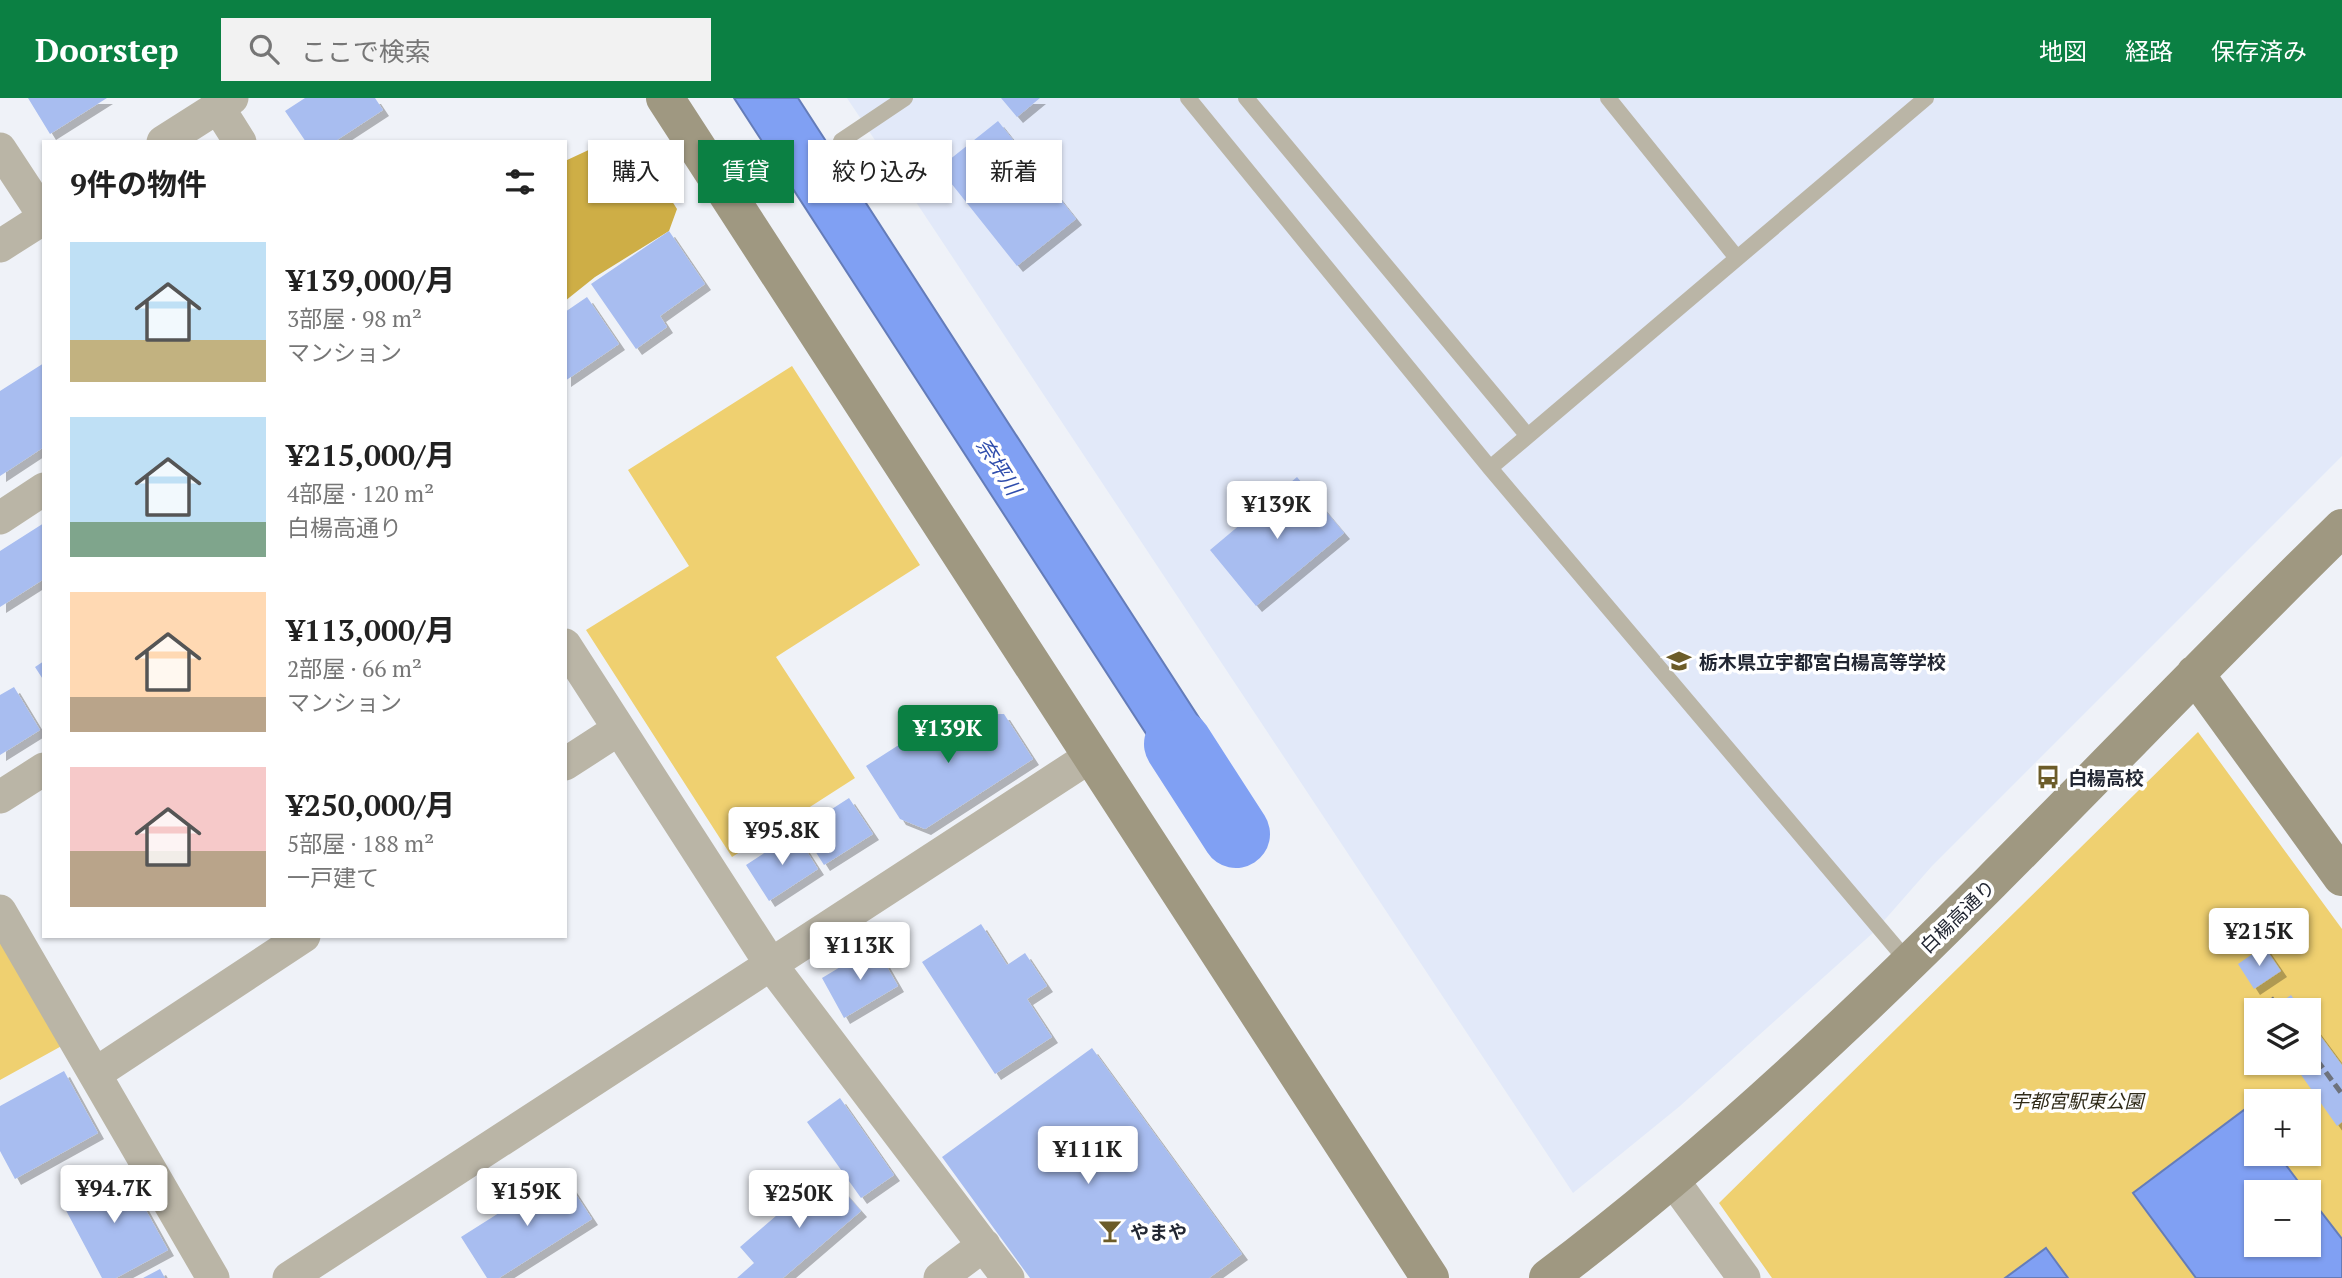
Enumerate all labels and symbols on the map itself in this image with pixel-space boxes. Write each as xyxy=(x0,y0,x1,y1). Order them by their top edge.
water label: 奈坪川 xyxy=(970,432,1029,502)
pin: ¥139K xyxy=(1228,482,1326,541)
school or university icon: 栃木県立宇都宮白楊高等学校 xyxy=(1665,647,1693,675)
place label: 栃木県立宇都宮白楊高等学校 xyxy=(1699,649,1946,674)
pin: ¥139K xyxy=(899,706,997,765)
bus stop icon: 白楊高校 xyxy=(2034,763,2062,791)
place label: 白楊高校 xyxy=(2068,765,2144,790)
pin: ¥95.8K xyxy=(725,808,839,867)
street label: 白楊高通り xyxy=(1914,874,2000,958)
pin: ¥215K xyxy=(2210,908,2308,968)
pin: ¥113K xyxy=(811,922,909,982)
park label: 宇都宮駅東公園 xyxy=(2010,1088,2146,1113)
pin: ¥111K xyxy=(1039,1126,1137,1186)
pin: ¥94.7K xyxy=(57,1166,171,1225)
pin: ¥159K xyxy=(478,1168,576,1228)
pin: ¥250K xyxy=(750,1170,848,1230)
bar icon: やまや xyxy=(1096,1217,1124,1245)
place label: やまや xyxy=(1130,1219,1187,1244)

